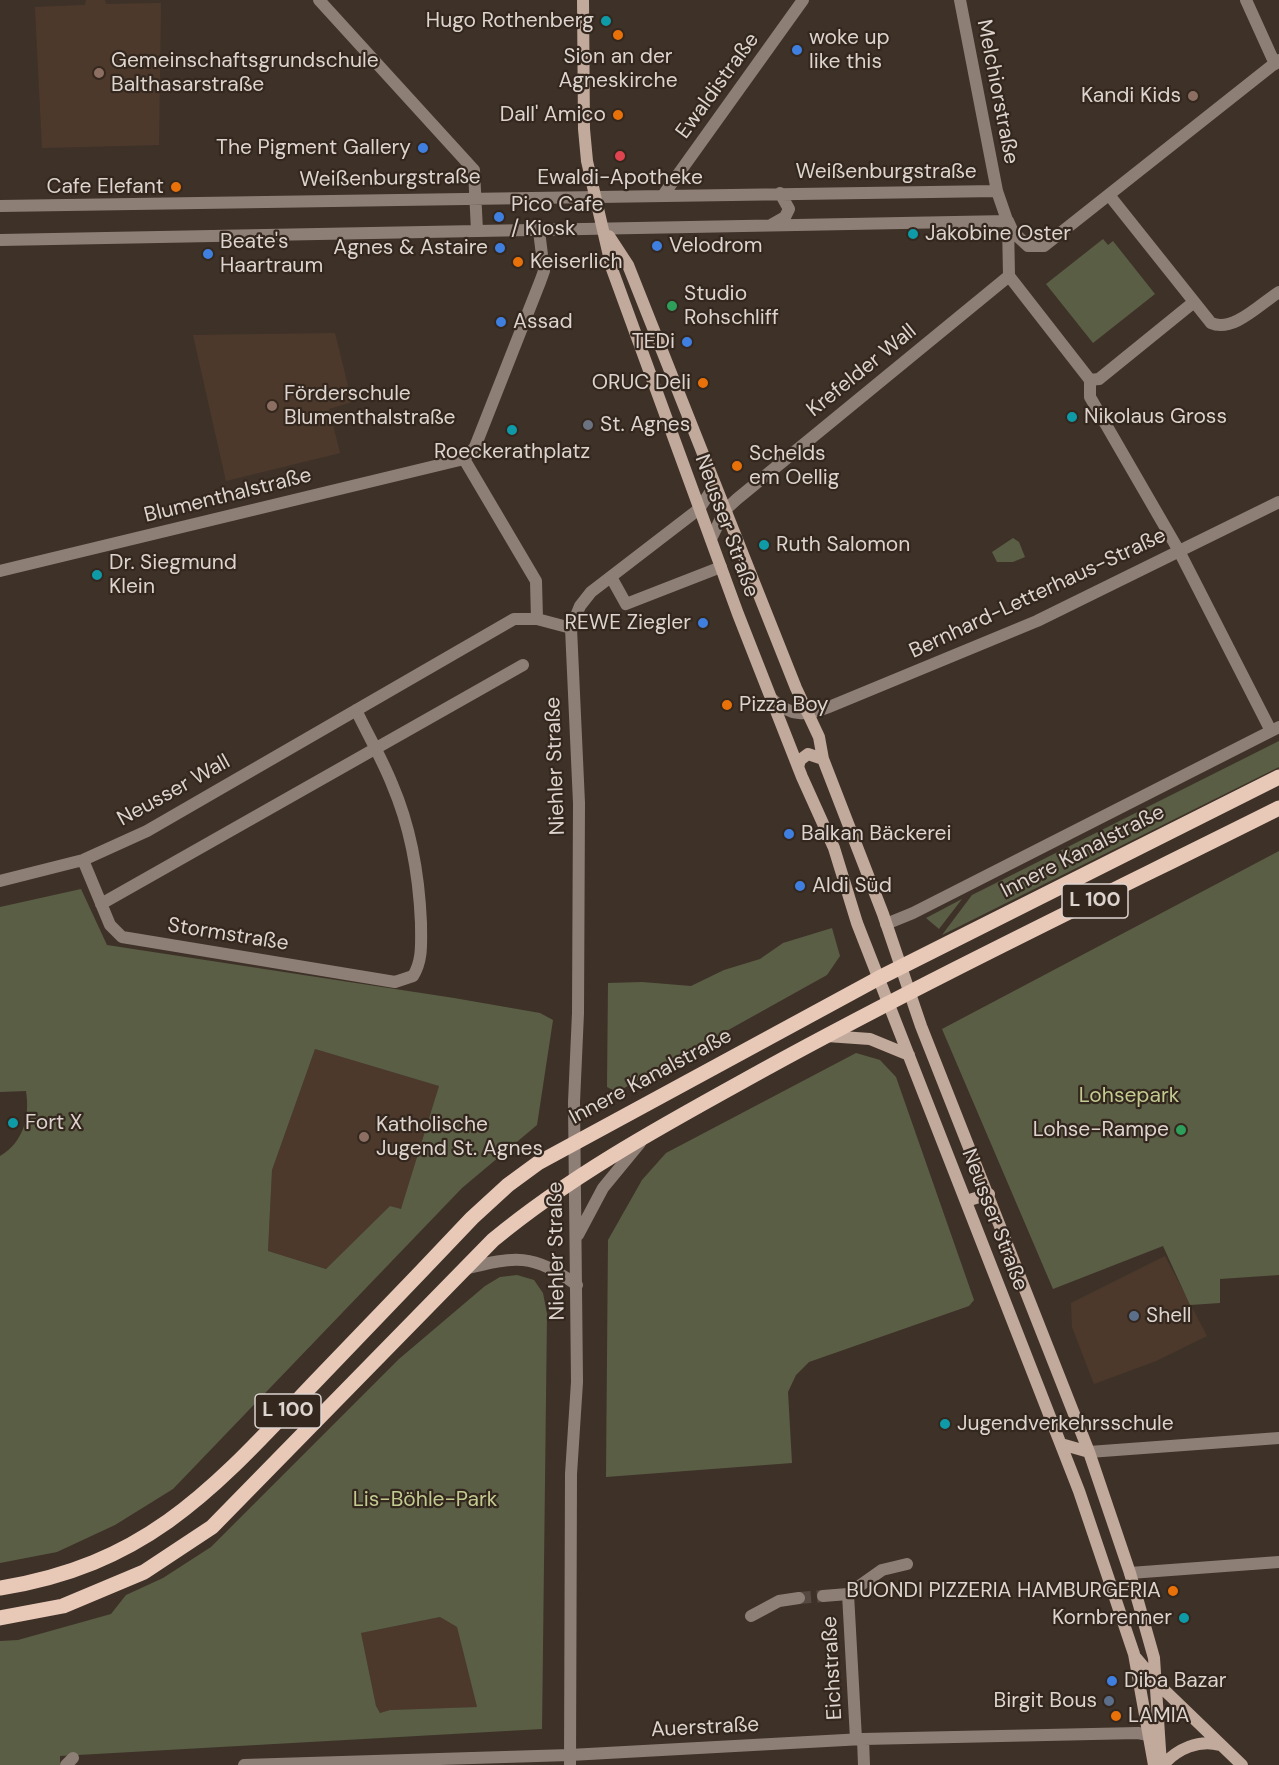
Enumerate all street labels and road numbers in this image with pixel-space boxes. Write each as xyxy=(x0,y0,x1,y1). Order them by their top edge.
street label: Melchiorstraße xyxy=(971,18,1023,166)
street label: Ewaldistraße xyxy=(671,28,765,144)
street label: Weißenburgstraße xyxy=(795,159,977,185)
street label: Weißenburgstraße xyxy=(299,165,481,193)
street label: Krefelder Wall xyxy=(802,319,922,423)
street label: Neusser Straße xyxy=(689,451,763,601)
street label: Blumenthalstraße xyxy=(142,463,314,529)
street label: Bernhard-Letterhaus-Straße xyxy=(906,523,1170,665)
street label: Niehler Straße xyxy=(541,696,571,836)
street label: Neusser Wall xyxy=(113,750,235,832)
street label: Innere Kanalstraße xyxy=(997,800,1169,904)
road number: L 100 xyxy=(1062,884,1128,918)
street label: Stormstraße xyxy=(166,913,290,957)
street label: Innere Kanalstraße xyxy=(566,1024,736,1130)
street label: Neusser Straße xyxy=(955,1145,1033,1295)
street label: Niehler Straße xyxy=(543,1181,571,1321)
road number: L 100 xyxy=(255,1394,321,1428)
street label: Eichstraße xyxy=(818,1615,848,1721)
street label: Auerstraße xyxy=(650,1713,760,1743)

